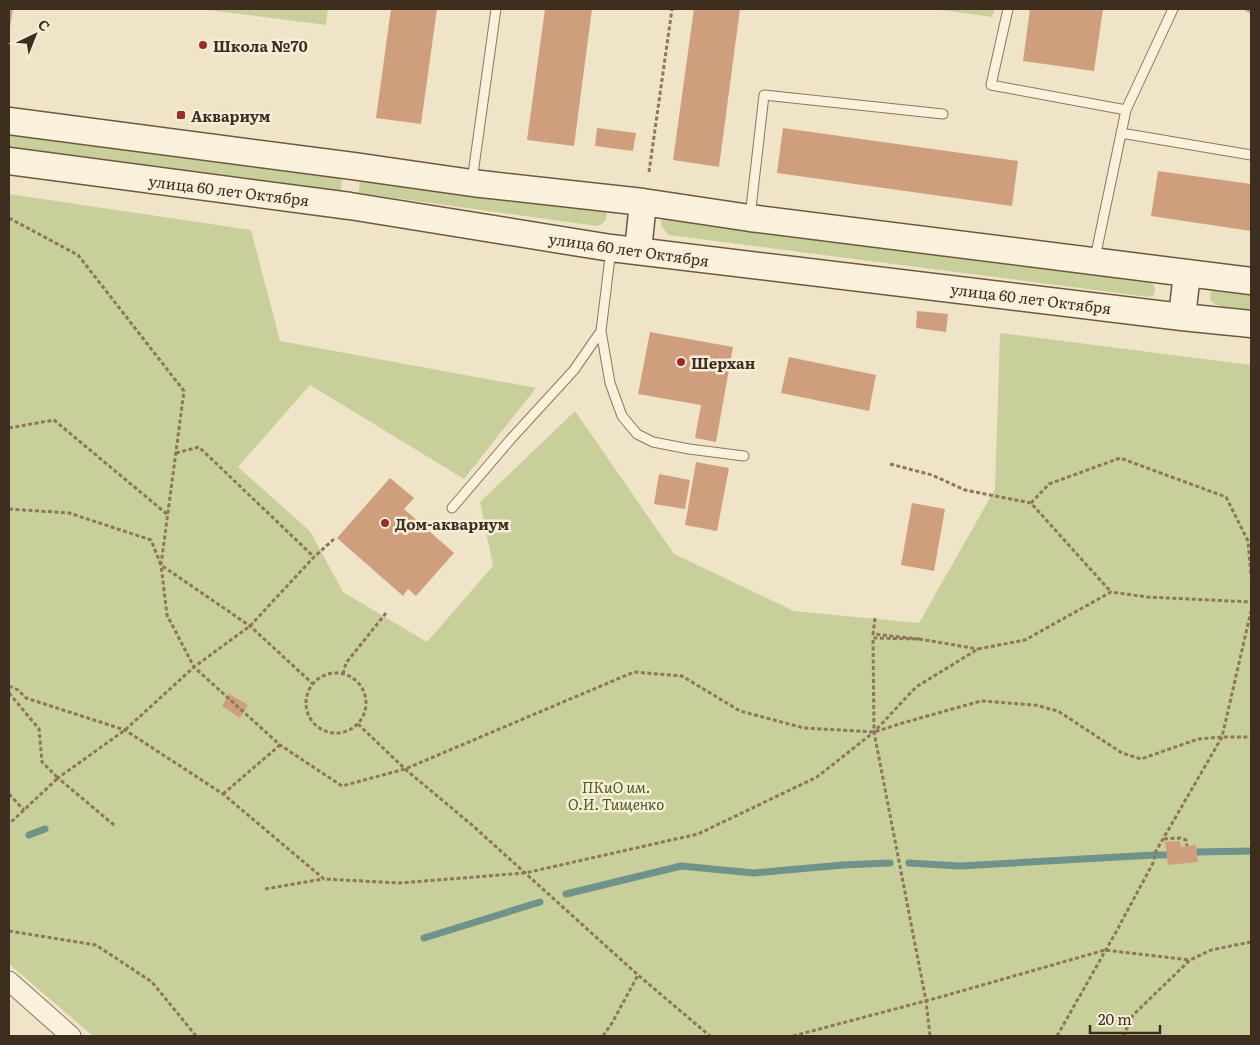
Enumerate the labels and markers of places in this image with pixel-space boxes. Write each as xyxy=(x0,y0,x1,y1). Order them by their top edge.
place label: Школа №70 xyxy=(213,34,308,57)
marker: Школа №70 xyxy=(197,39,209,51)
place label: Аквариум xyxy=(191,104,271,127)
marker: Аквариум xyxy=(175,109,187,121)
place label: Шерхан xyxy=(691,351,756,374)
marker: Шерхан xyxy=(675,356,687,368)
place label: Дом-аквариум xyxy=(395,512,509,535)
marker: Дом-аквариум xyxy=(379,517,391,529)

